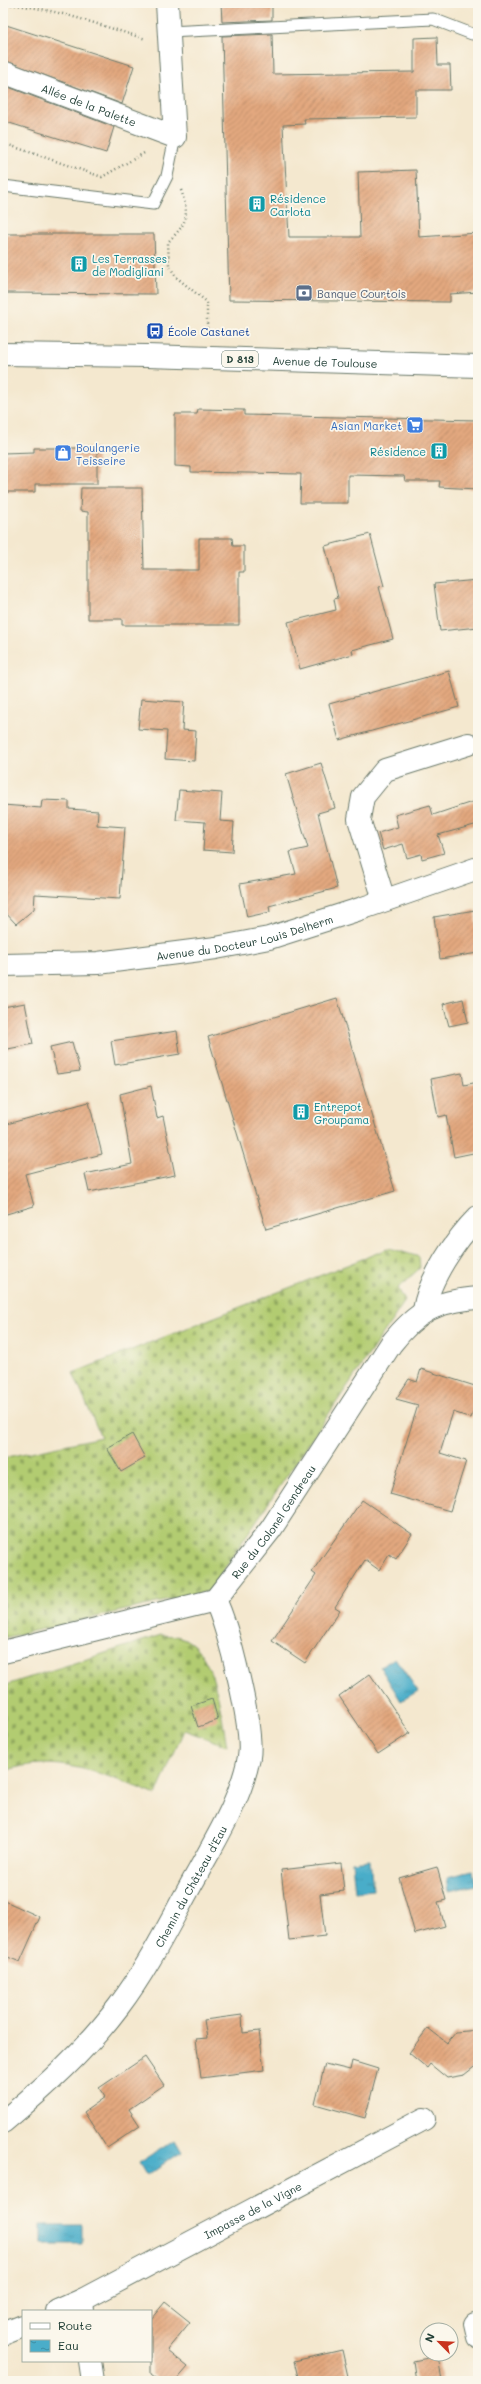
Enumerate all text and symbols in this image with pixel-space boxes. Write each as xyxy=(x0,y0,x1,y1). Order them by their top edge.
street label: Allée de la Palette xyxy=(39,80,139,129)
place label: Résidence Carlota xyxy=(270,191,326,219)
building icon: Résidence Carlota xyxy=(247,194,267,214)
place label: Les Terrasses de Modigliani xyxy=(92,251,167,279)
building icon: Les Terrasses de Modigliani xyxy=(69,254,89,274)
bank icon: Banque Courtois xyxy=(294,283,314,303)
place label: Banque Courtois xyxy=(317,286,406,301)
bus stop icon: École Castanet xyxy=(145,321,165,341)
place label: École Castanet xyxy=(168,324,250,339)
road number: D 813 xyxy=(222,351,258,367)
street label: Avenue de Toulouse xyxy=(272,352,378,370)
supermarket icon: Asian Market xyxy=(405,415,425,435)
place label: Asian Market xyxy=(331,418,402,433)
place label: Boulangerie Teisseire xyxy=(76,440,140,468)
building icon: Résidence xyxy=(429,441,449,461)
shop icon: Boulangerie Teisseire xyxy=(53,443,73,463)
place label: Résidence xyxy=(370,444,426,459)
street label: Avenue du Docteur Louis Delherm xyxy=(155,911,335,963)
place label: Entrepot Groupama xyxy=(314,1099,370,1127)
building icon: Entrepot Groupama xyxy=(291,1102,311,1122)
street label: Rue du Colonel Gendreau xyxy=(227,1462,318,1581)
street label: Chemin du Château d'Eau xyxy=(151,1823,230,1950)
street label: Impasse de la Vigne xyxy=(201,2178,304,2242)
legend xyxy=(22,2310,152,2362)
text: Route xyxy=(58,2317,92,2333)
north arrow xyxy=(419,2322,459,2362)
text: N xyxy=(421,2331,438,2345)
text: Eau xyxy=(58,2337,79,2353)

